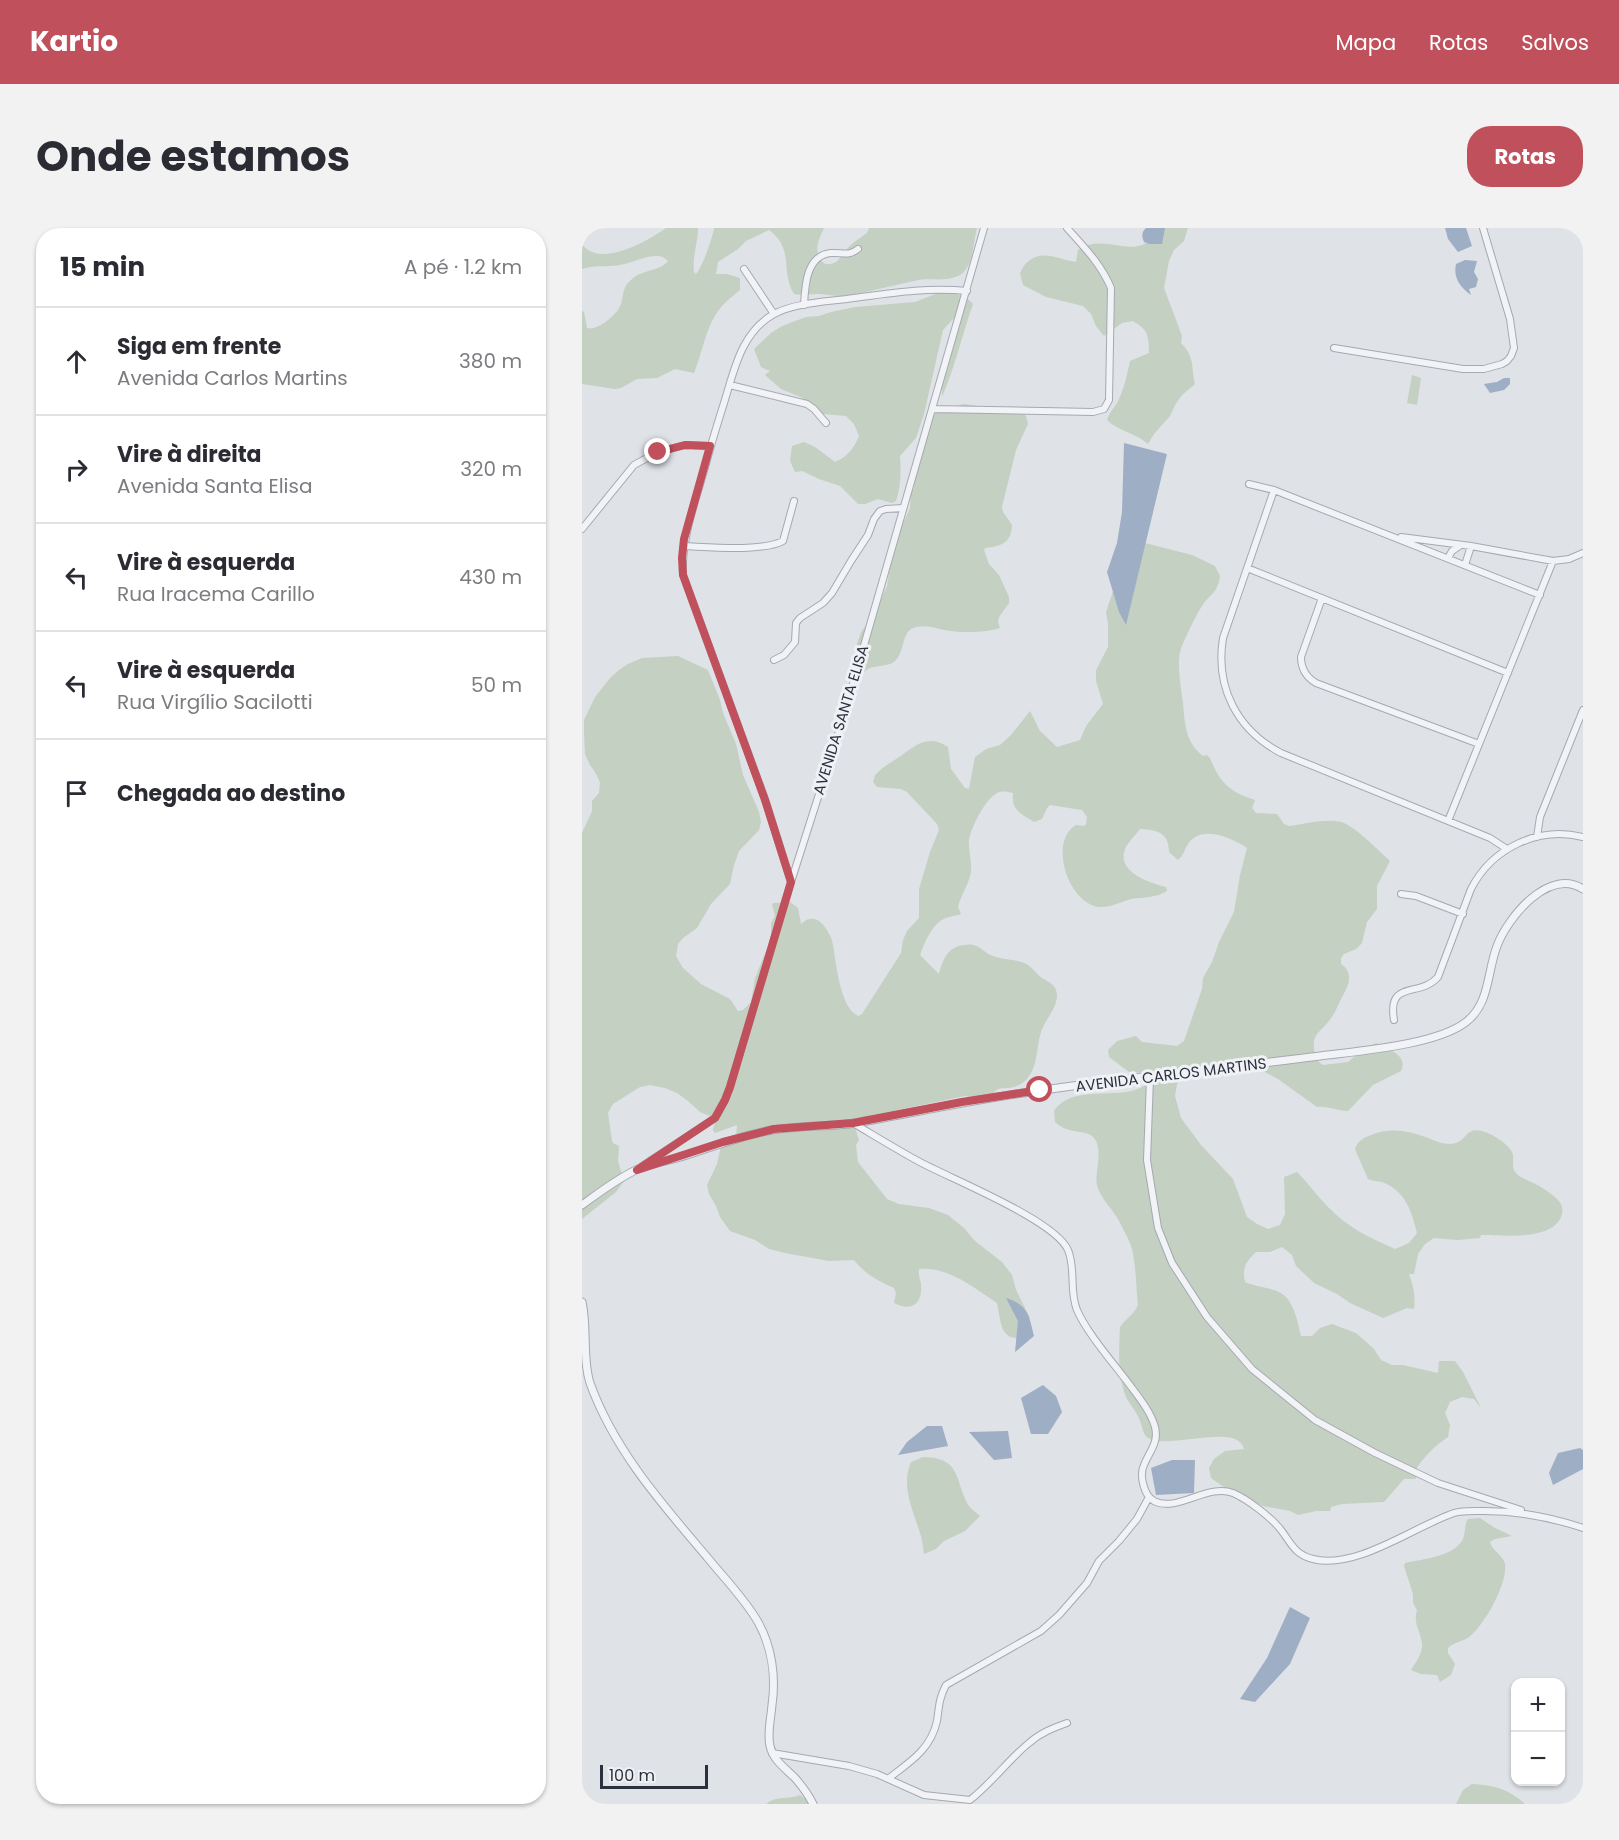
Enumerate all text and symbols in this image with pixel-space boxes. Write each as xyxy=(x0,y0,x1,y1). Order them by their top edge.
text: Kartio xyxy=(30,22,118,61)
text: Mapa xyxy=(1335,28,1396,57)
text: Rotas xyxy=(1429,28,1488,57)
text: Salvos xyxy=(1521,28,1589,57)
button: Rotas xyxy=(1467,126,1583,187)
text: Onde estamos xyxy=(36,127,350,186)
text: 15 min xyxy=(60,249,145,285)
text: A pé · 1.2 km xyxy=(404,253,522,281)
text: Siga em frente xyxy=(117,331,281,362)
icon: ahead xyxy=(60,345,93,378)
text: 380 m xyxy=(459,347,522,375)
text: Avenida Carlos Martins xyxy=(117,364,348,392)
route end xyxy=(644,438,670,464)
text: Vire à direita xyxy=(117,439,262,470)
icon: right xyxy=(60,453,93,486)
text: 320 m xyxy=(460,455,522,483)
text: Avenida Santa Elisa xyxy=(117,472,312,500)
text: Vire à esquerda xyxy=(117,547,295,578)
icon: left xyxy=(60,561,93,594)
text: 430 m xyxy=(459,563,522,591)
text: Rua Iracema Carillo xyxy=(117,580,315,608)
street label: AVENIDA SANTA ELISA xyxy=(808,642,873,797)
text: Vire à esquerda xyxy=(117,655,295,686)
icon: left xyxy=(60,669,93,702)
text: 50 m xyxy=(471,671,522,699)
text: Rua Virgílio Sacilotti xyxy=(117,688,313,716)
icon: arrive xyxy=(60,777,93,810)
text: Chegada ao destino xyxy=(117,778,345,809)
street label: AVENIDA CARLOS MARTINS xyxy=(1074,1052,1268,1097)
route start xyxy=(1026,1076,1052,1102)
map controls xyxy=(1511,1678,1565,1786)
button: + xyxy=(1511,1678,1565,1732)
button: − xyxy=(1511,1732,1565,1786)
scale bar xyxy=(600,1762,708,1790)
text: 100 m xyxy=(609,1764,655,1787)

